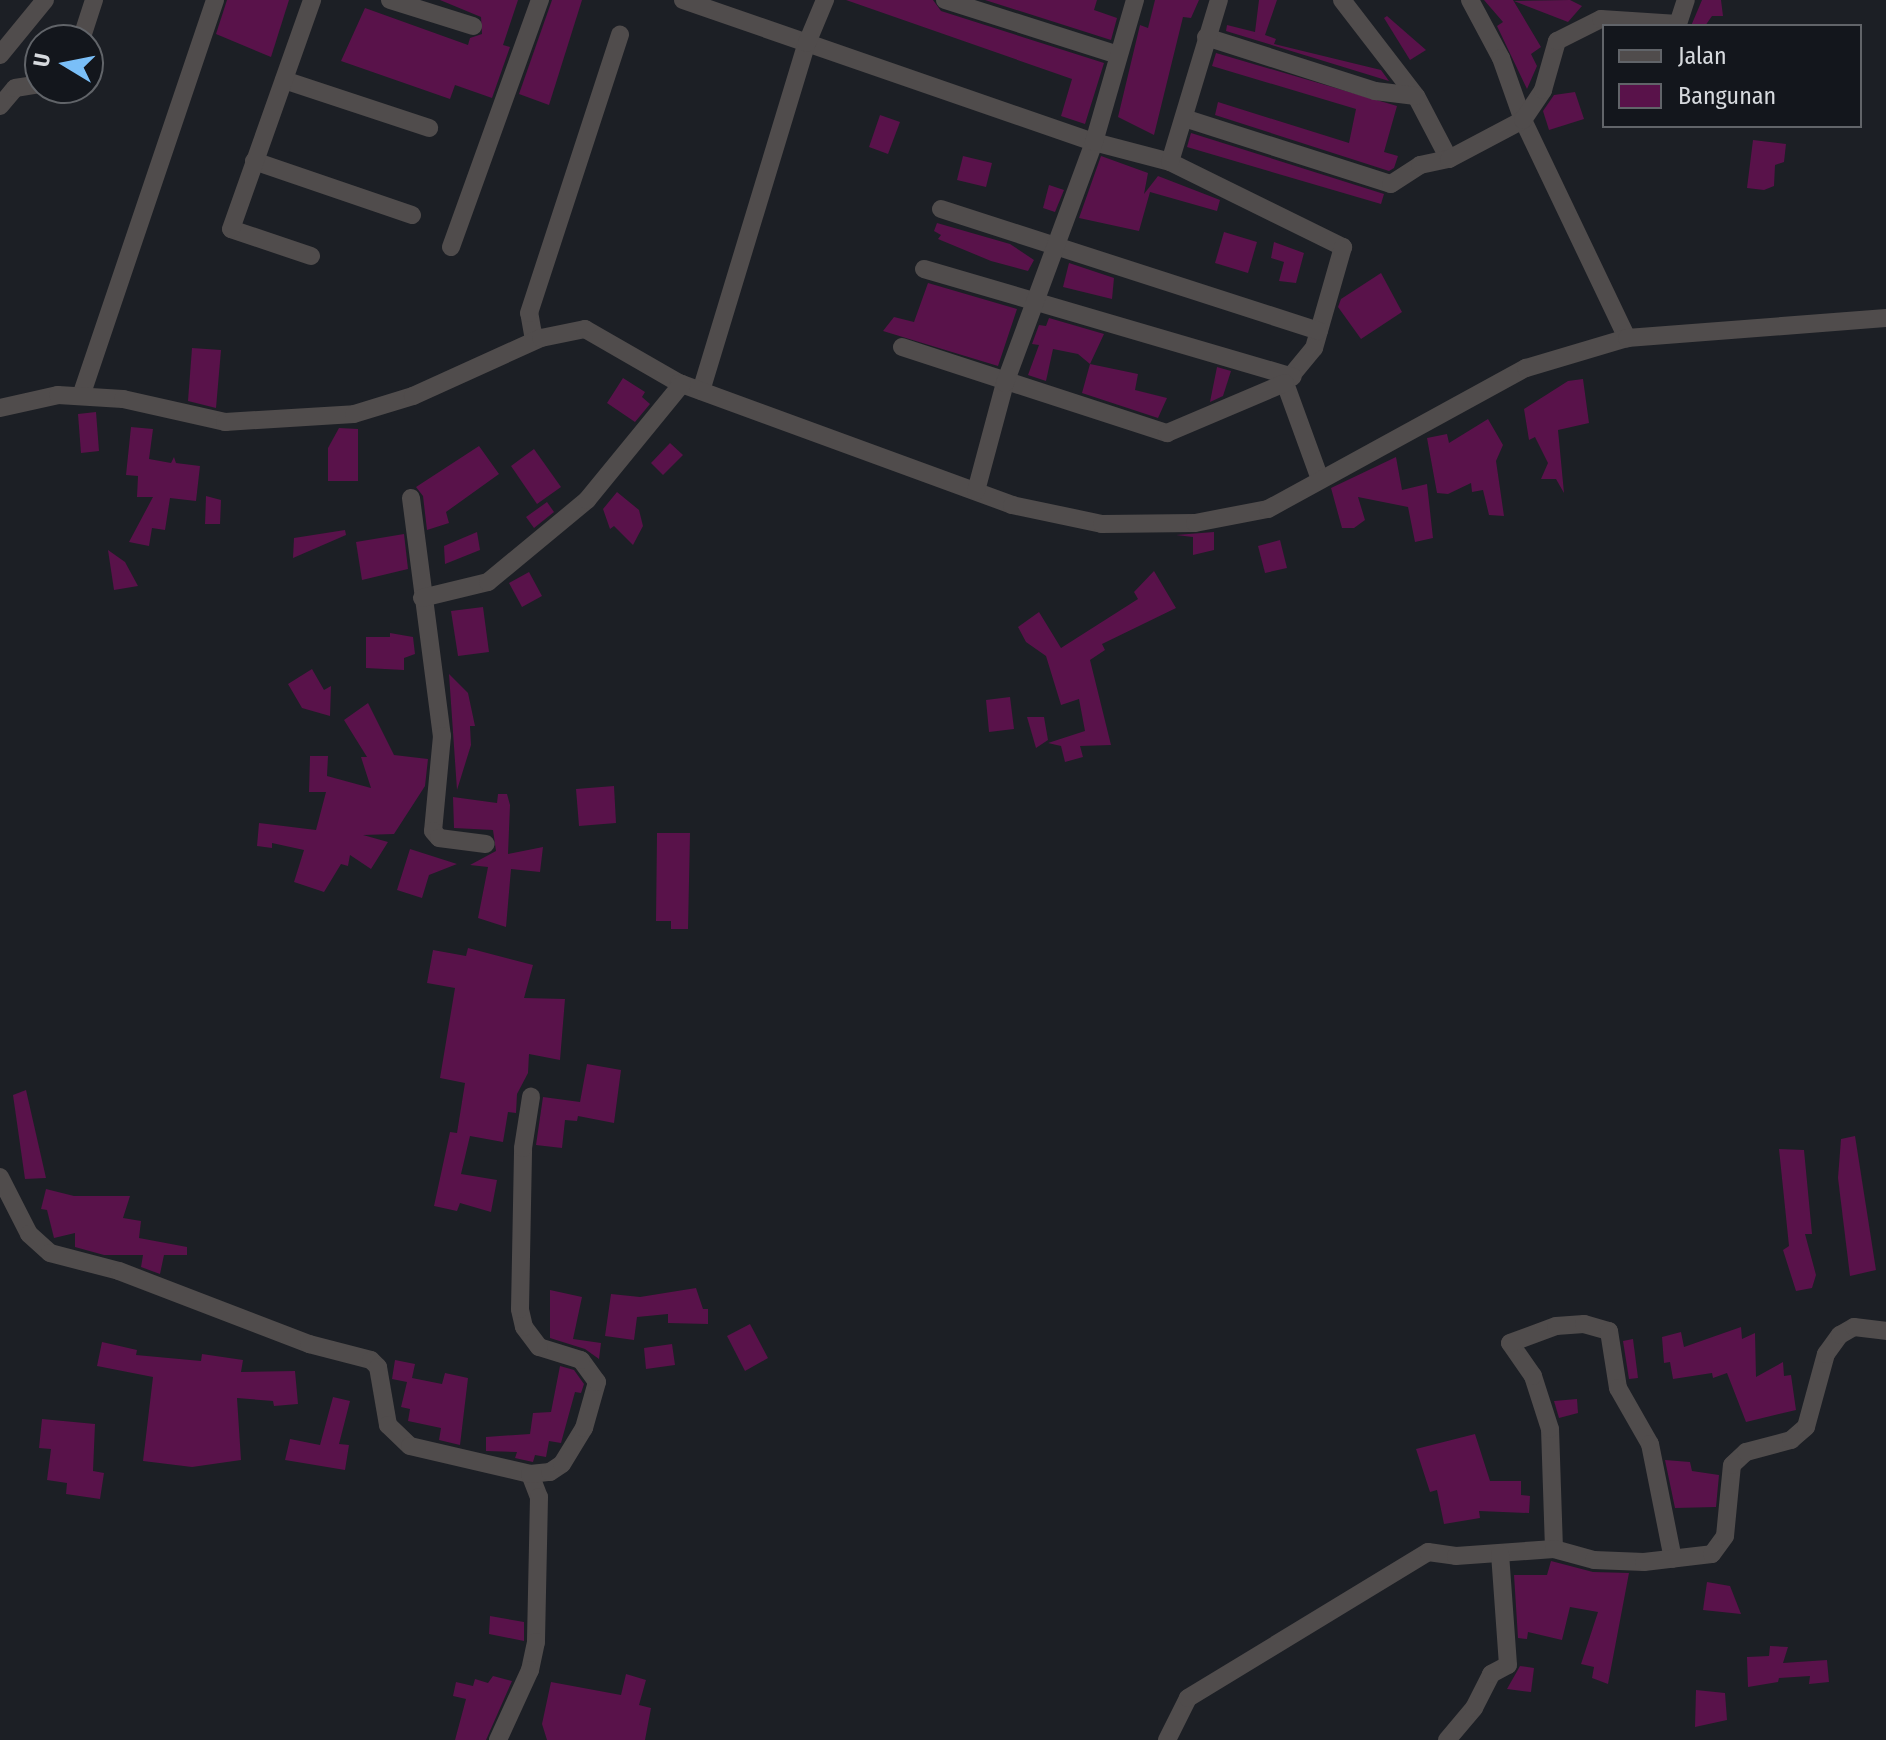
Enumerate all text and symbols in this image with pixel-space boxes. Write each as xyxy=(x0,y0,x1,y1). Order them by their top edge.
north arrow xyxy=(24,24,104,104)
legend xyxy=(1602,24,1862,128)
text: Jalan xyxy=(1678,42,1727,70)
text: U xyxy=(27,51,56,69)
text: Bangunan xyxy=(1678,82,1776,110)

